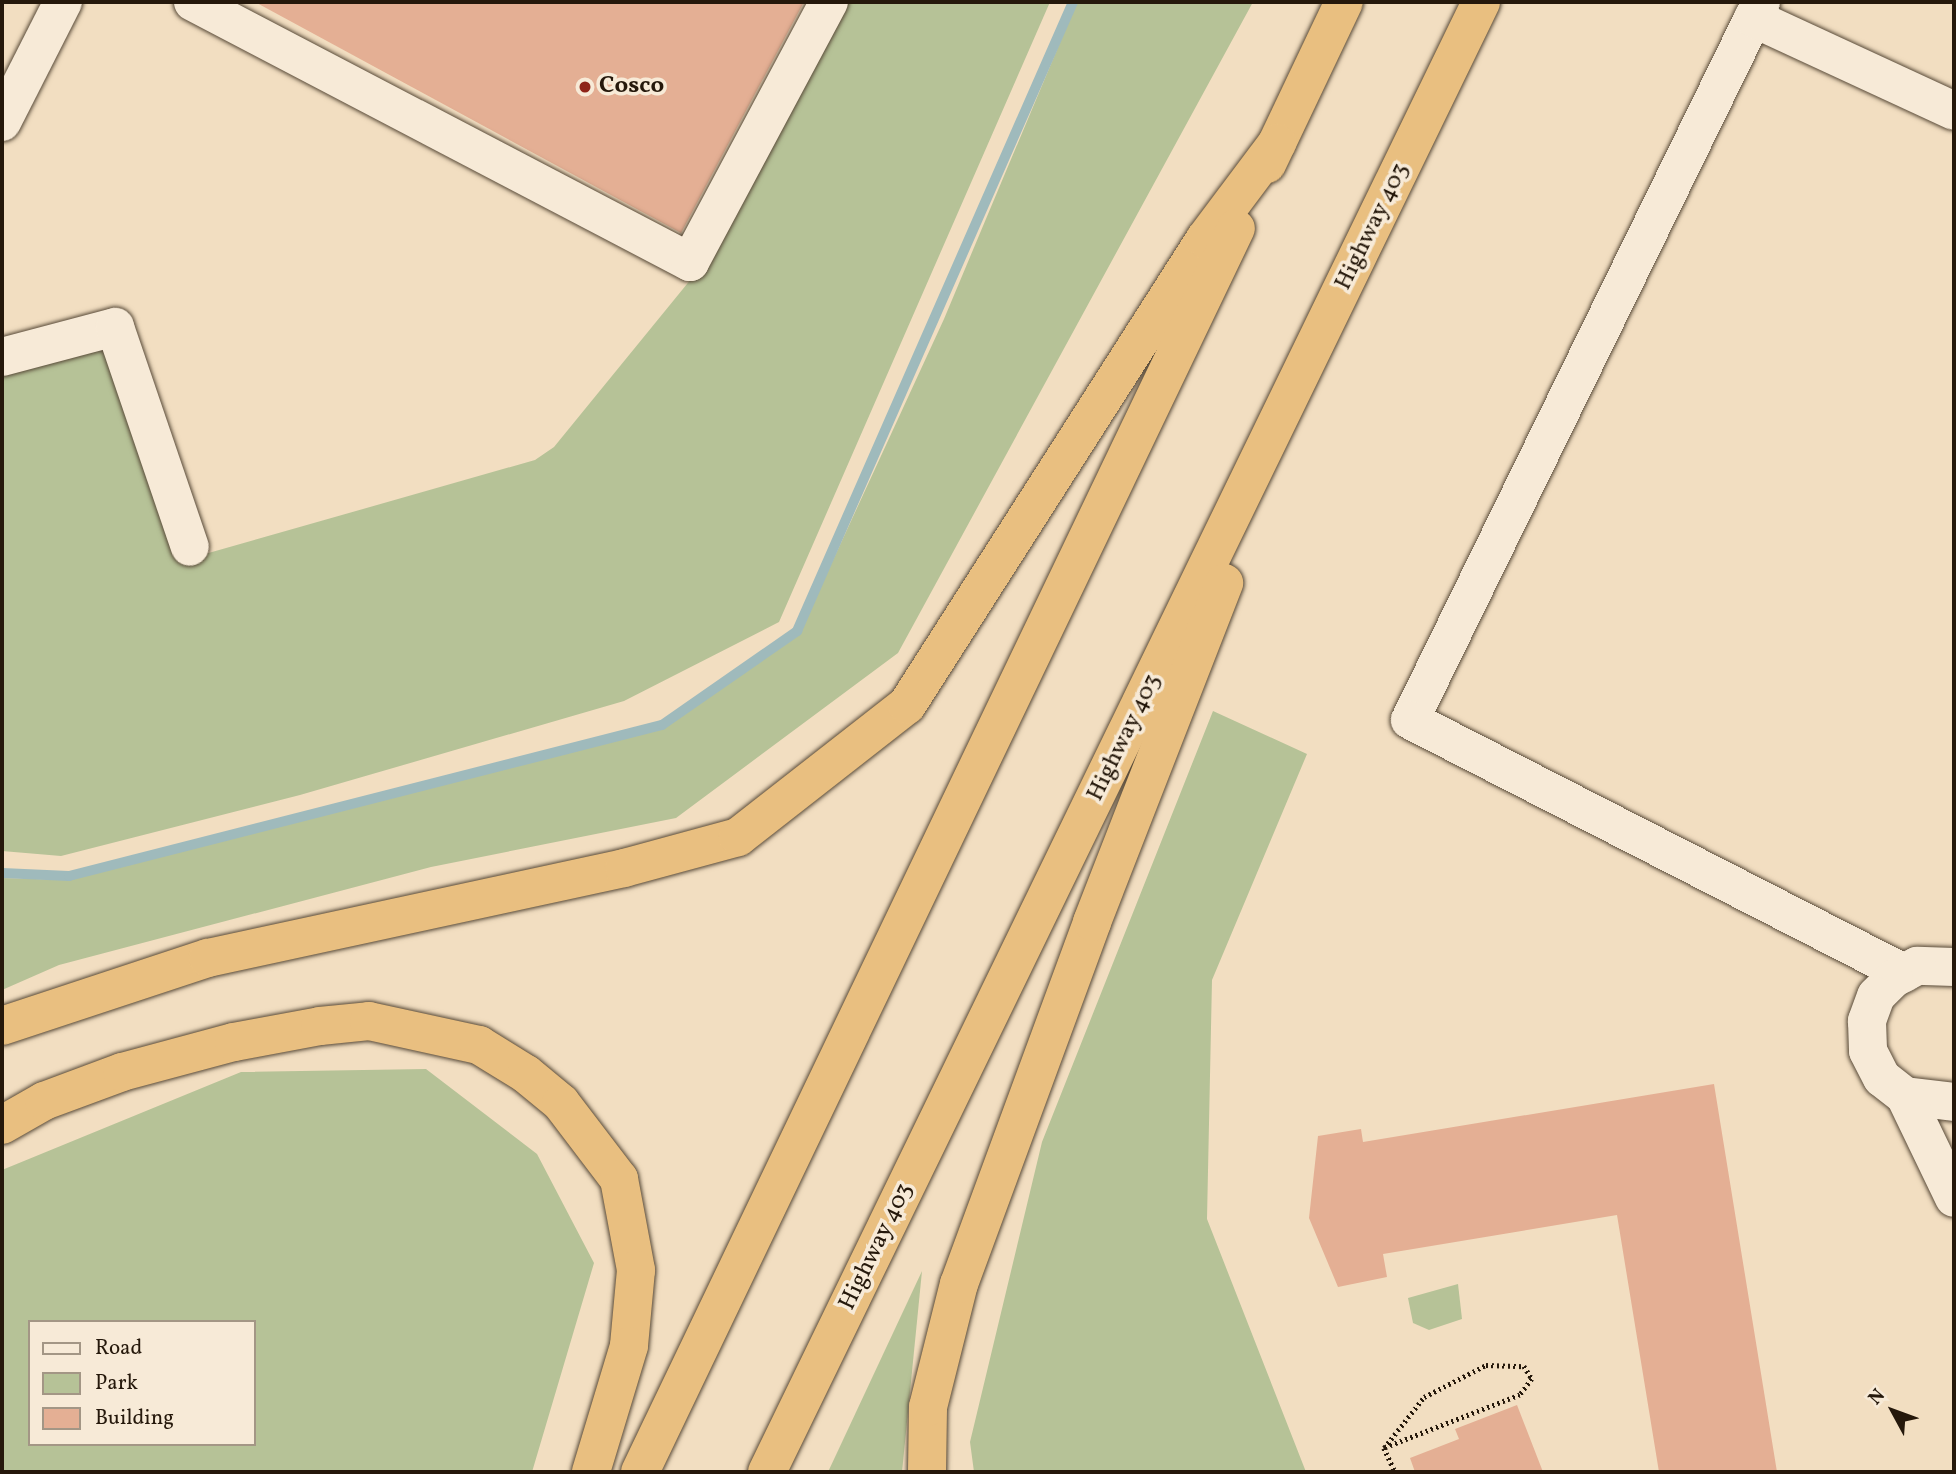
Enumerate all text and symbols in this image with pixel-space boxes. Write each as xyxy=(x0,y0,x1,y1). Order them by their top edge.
place label: Cosco xyxy=(599,73,664,101)
marker: Cosco xyxy=(577,79,593,95)
street label: Highway 403 xyxy=(1330,158,1416,296)
street label: Highway 403 xyxy=(1082,669,1168,807)
street label: Highway 403 xyxy=(834,1178,920,1316)
legend xyxy=(28,1320,256,1446)
text: Road xyxy=(95,1334,142,1363)
text: Park xyxy=(95,1369,138,1398)
north arrow xyxy=(1858,1376,1928,1446)
text: N xyxy=(1863,1383,1891,1411)
text: Building xyxy=(95,1404,174,1433)

